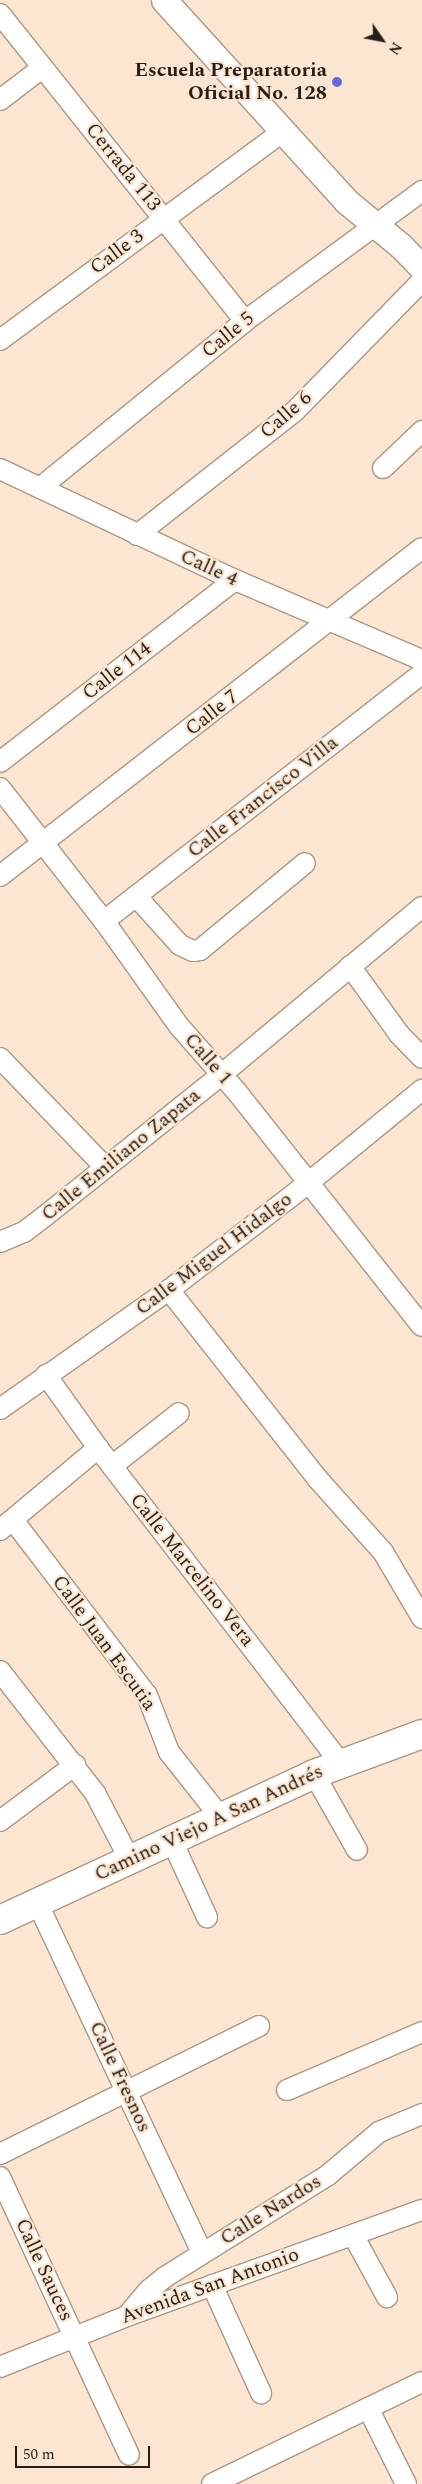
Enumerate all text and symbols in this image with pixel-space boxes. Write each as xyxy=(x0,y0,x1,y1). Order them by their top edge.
north arrow xyxy=(357,15,407,65)
text: N xyxy=(383,38,407,59)
place label: Escuela Preparatoria Oficial No. 128 xyxy=(134,58,327,105)
marker: Escuela Preparatoria Oficial No. 128 xyxy=(331,76,343,88)
street label: Cerrada 113 xyxy=(80,118,166,216)
street label: Calle 3 xyxy=(86,224,148,280)
street label: Calle 5 xyxy=(197,307,259,363)
street label: Calle 6 xyxy=(255,386,317,444)
street label: Calle 4 xyxy=(176,544,242,592)
street label: Calle 114 xyxy=(78,637,156,705)
street label: Calle 7 xyxy=(181,685,243,741)
street label: Calle Francisco Villa xyxy=(183,731,343,863)
street label: Calle 1 xyxy=(179,1028,237,1090)
street label: Calle Emiliano Zapata xyxy=(37,1084,205,1226)
street label: Calle Miguel Hidalgo xyxy=(131,1187,297,1321)
street label: Calle Marcelino Vera xyxy=(125,1489,259,1651)
street label: Calle Juan Escutia xyxy=(47,1571,161,1715)
street label: Camino Viejo A San Andrés xyxy=(91,1759,327,1887)
street label: Calle Fresnos xyxy=(84,2018,156,2136)
street label: Calle Nardos xyxy=(216,2169,326,2251)
street label: Calle Sauces xyxy=(10,2215,78,2325)
street label: Avenida San Antonio xyxy=(118,2243,302,2329)
scale bar xyxy=(18,2436,152,2468)
text: 50 m xyxy=(23,2443,55,2466)

